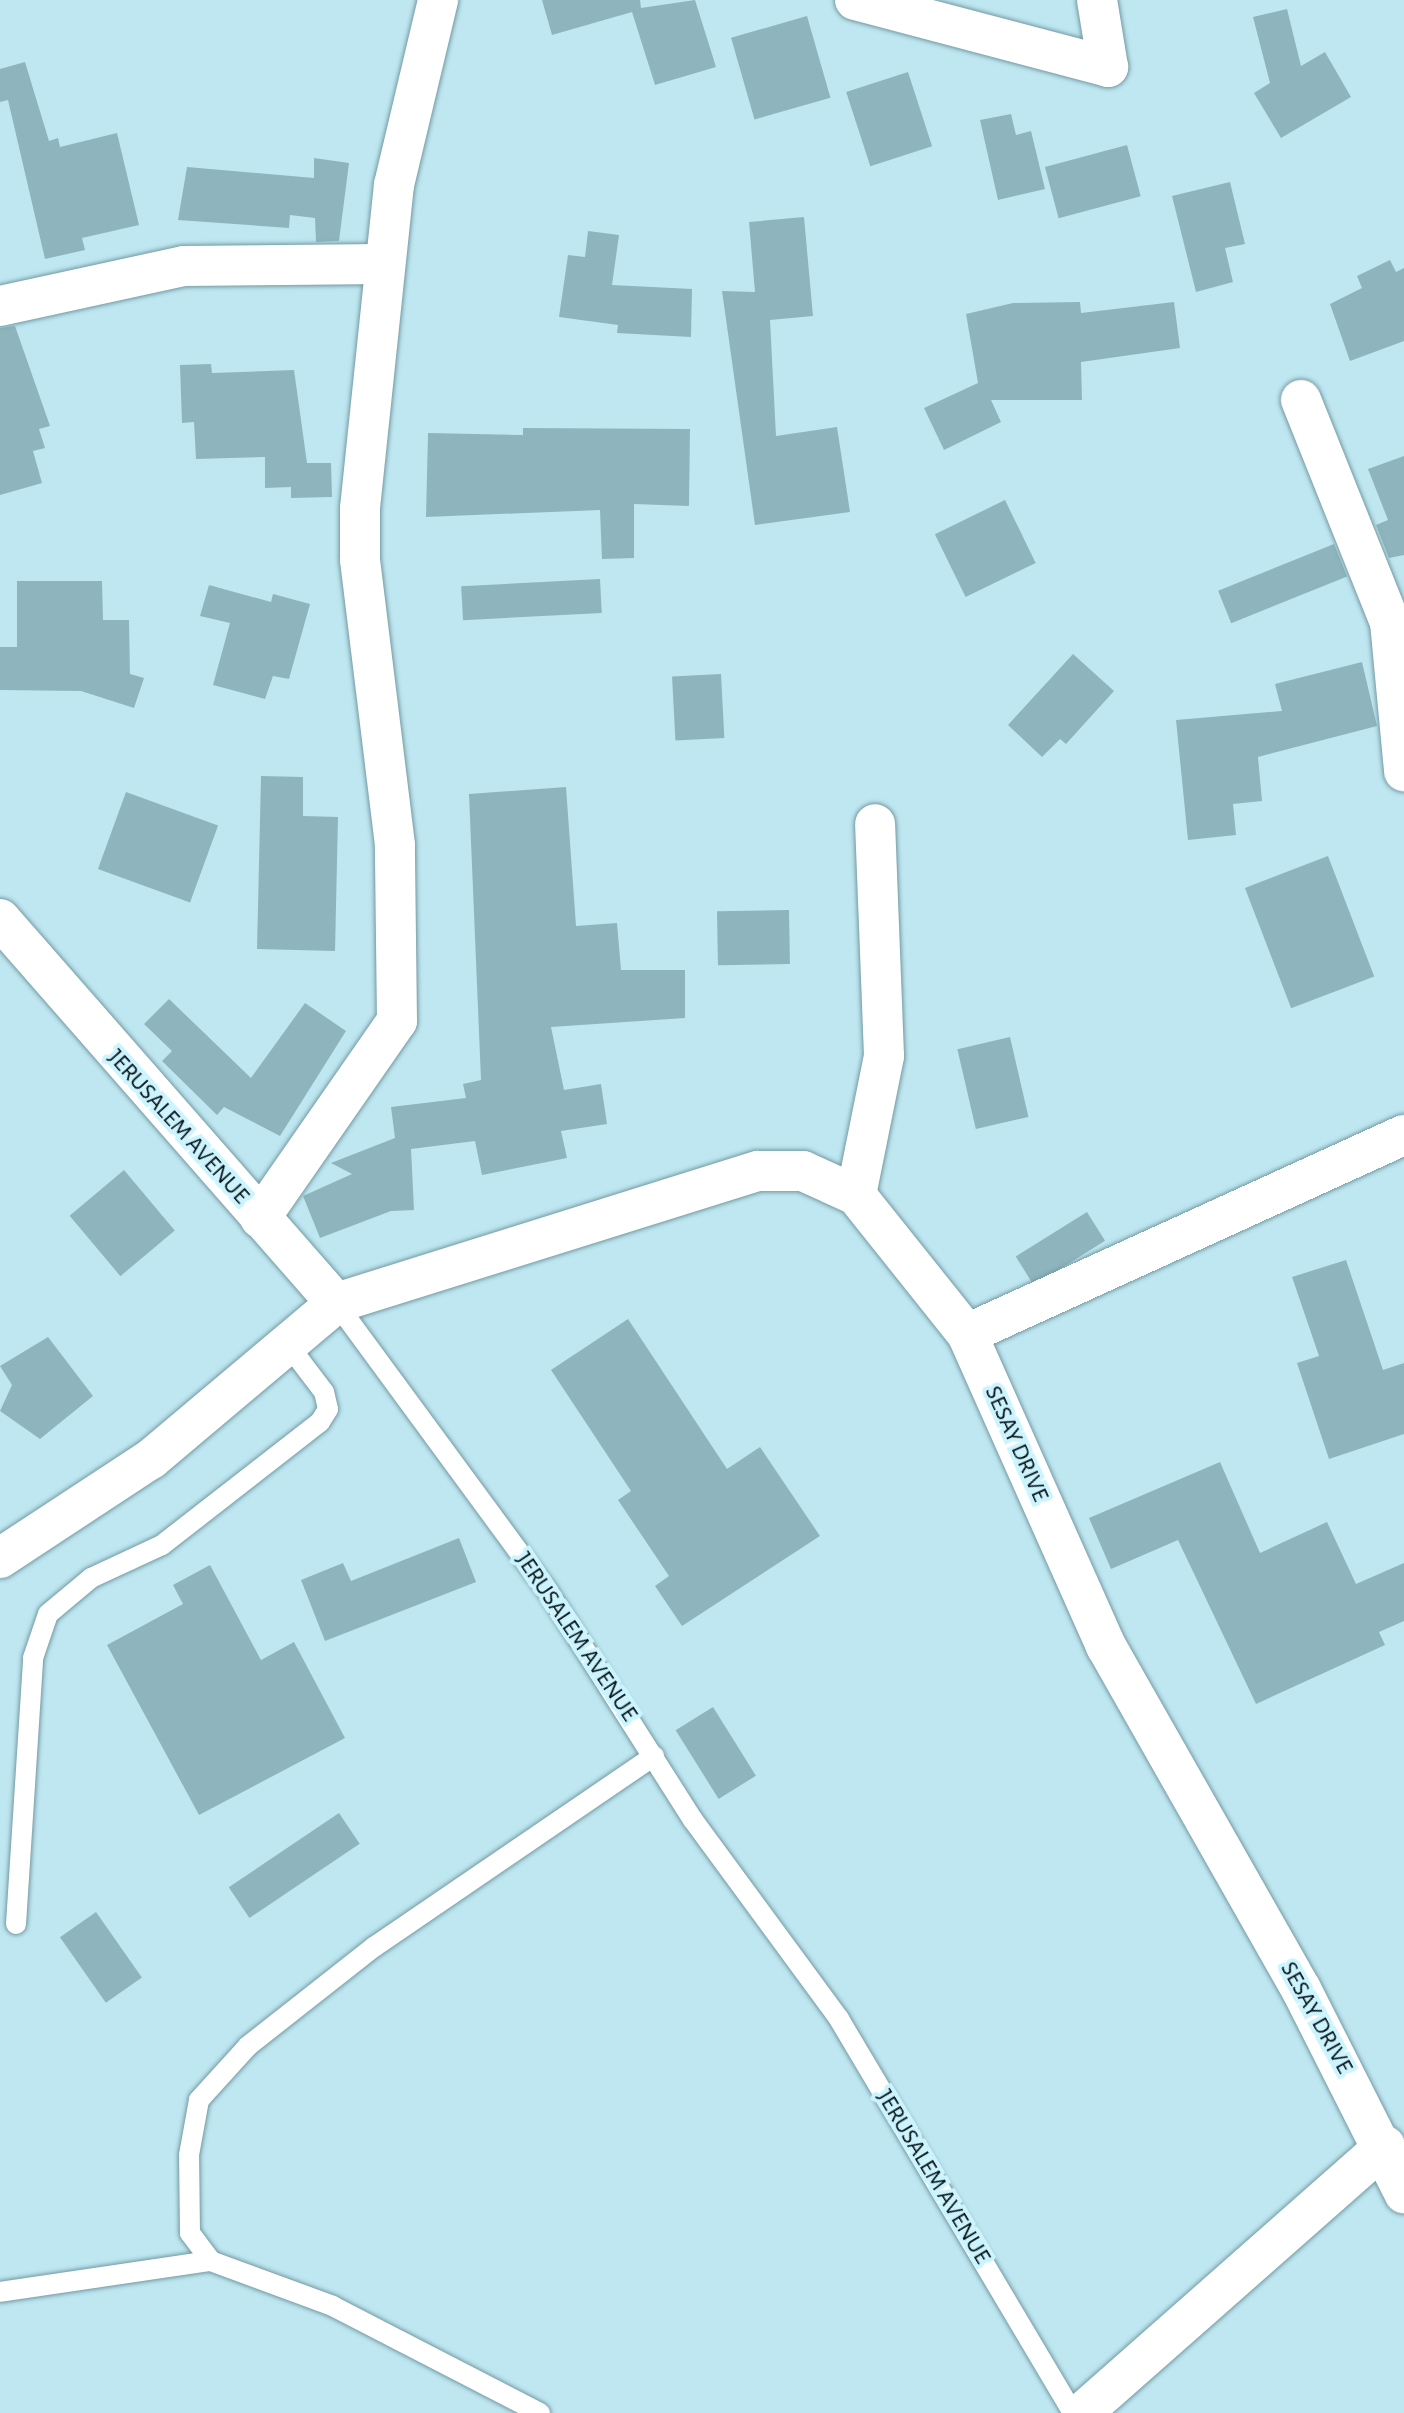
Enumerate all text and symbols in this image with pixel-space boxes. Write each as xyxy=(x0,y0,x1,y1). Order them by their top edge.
street label: JERUSALEM AVENUE xyxy=(101,1044,255,1210)
street label: SESAY DRIVE xyxy=(978,1382,1054,1506)
street label: JERUSALEM AVENUE xyxy=(509,1547,643,1727)
street label: SESAY DRIVE xyxy=(1273,1957,1359,2079)
street label: JERUSALEM AVENUE xyxy=(870,2085,996,2269)

